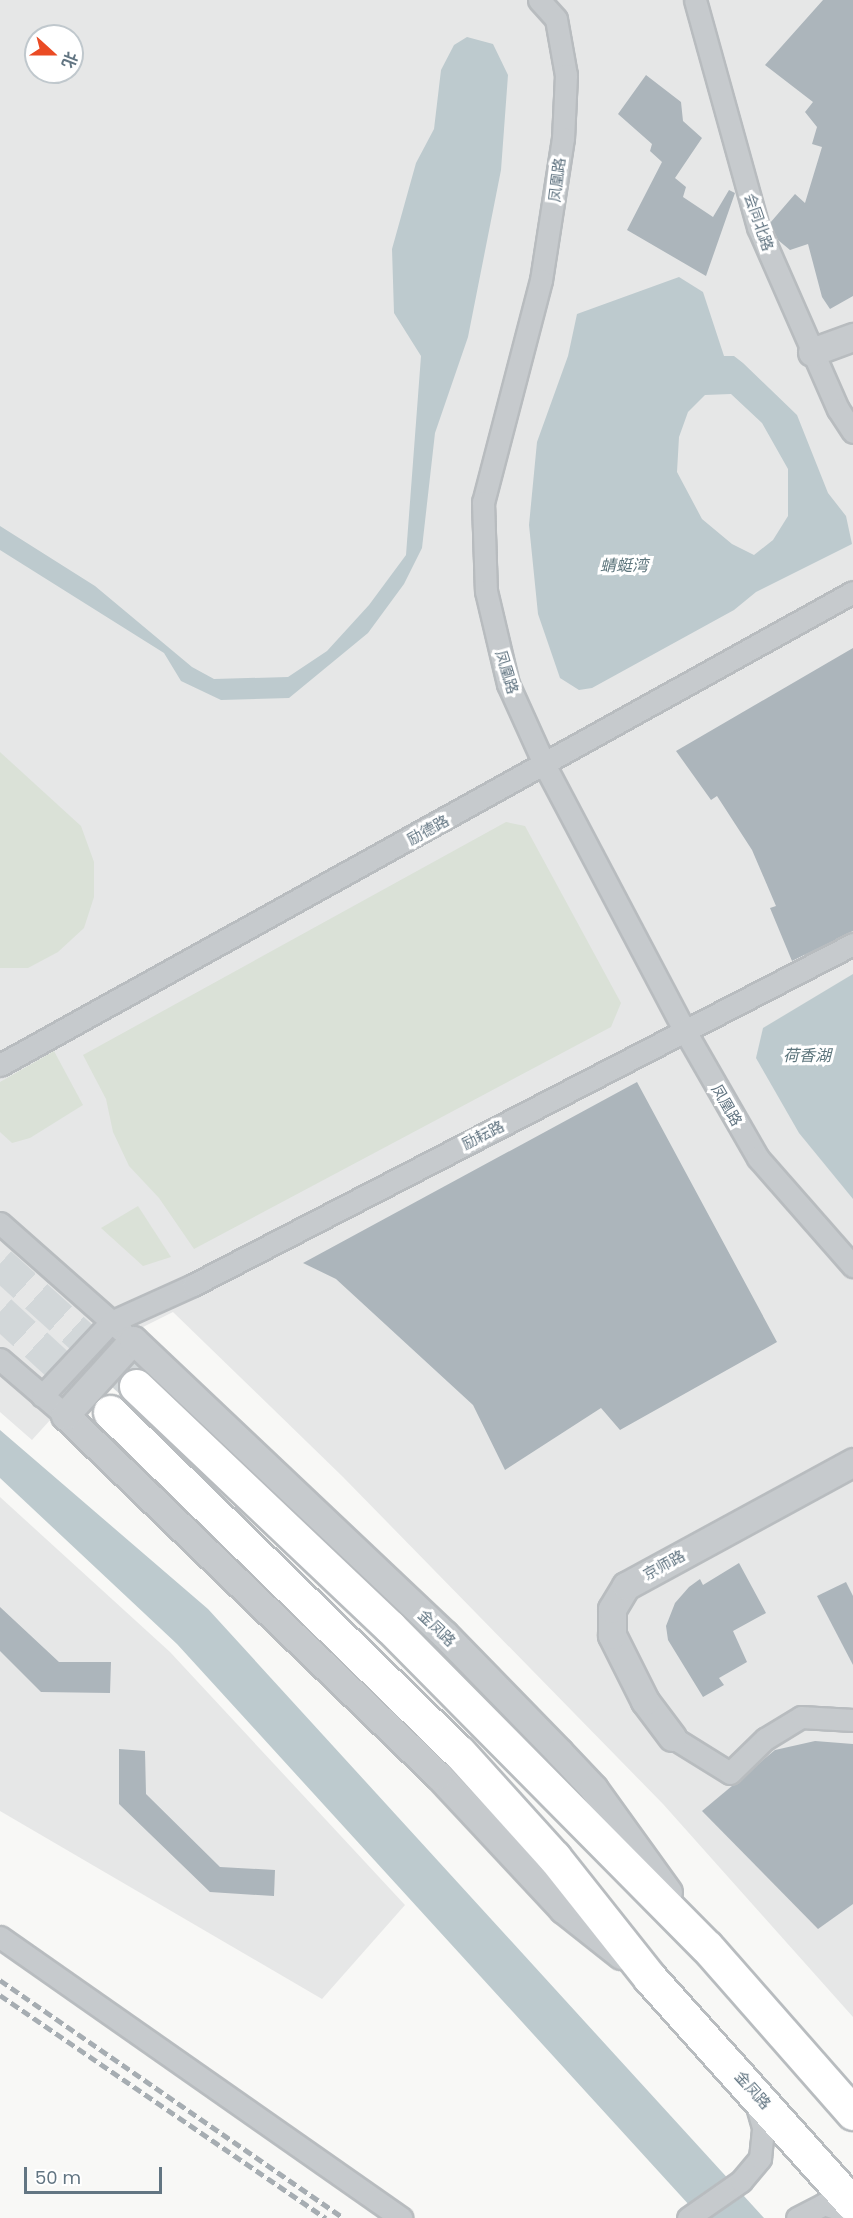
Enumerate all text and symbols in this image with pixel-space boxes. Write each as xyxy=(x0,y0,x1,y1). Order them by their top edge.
north arrow xyxy=(24,24,84,84)
text: 北 xyxy=(56,48,83,72)
street label: 凤凰路 xyxy=(545,157,569,203)
street label: 会同北路 xyxy=(741,191,777,253)
water label: 蜻蜓湾 xyxy=(600,556,648,576)
street label: 凤凰路 xyxy=(492,648,522,696)
street label: 励德路 xyxy=(404,811,452,849)
water label: 荷香湖 xyxy=(783,1046,831,1066)
street label: 凤凰路 xyxy=(708,1081,746,1129)
street label: 励耘路 xyxy=(459,1117,507,1153)
street label: 京师路 xyxy=(640,1546,688,1584)
street label: 金凤路 xyxy=(415,1606,459,1650)
street label: 金凤路 xyxy=(731,2067,775,2113)
scale bar xyxy=(27,2155,165,2193)
text: 50 m xyxy=(35,2165,81,2190)

